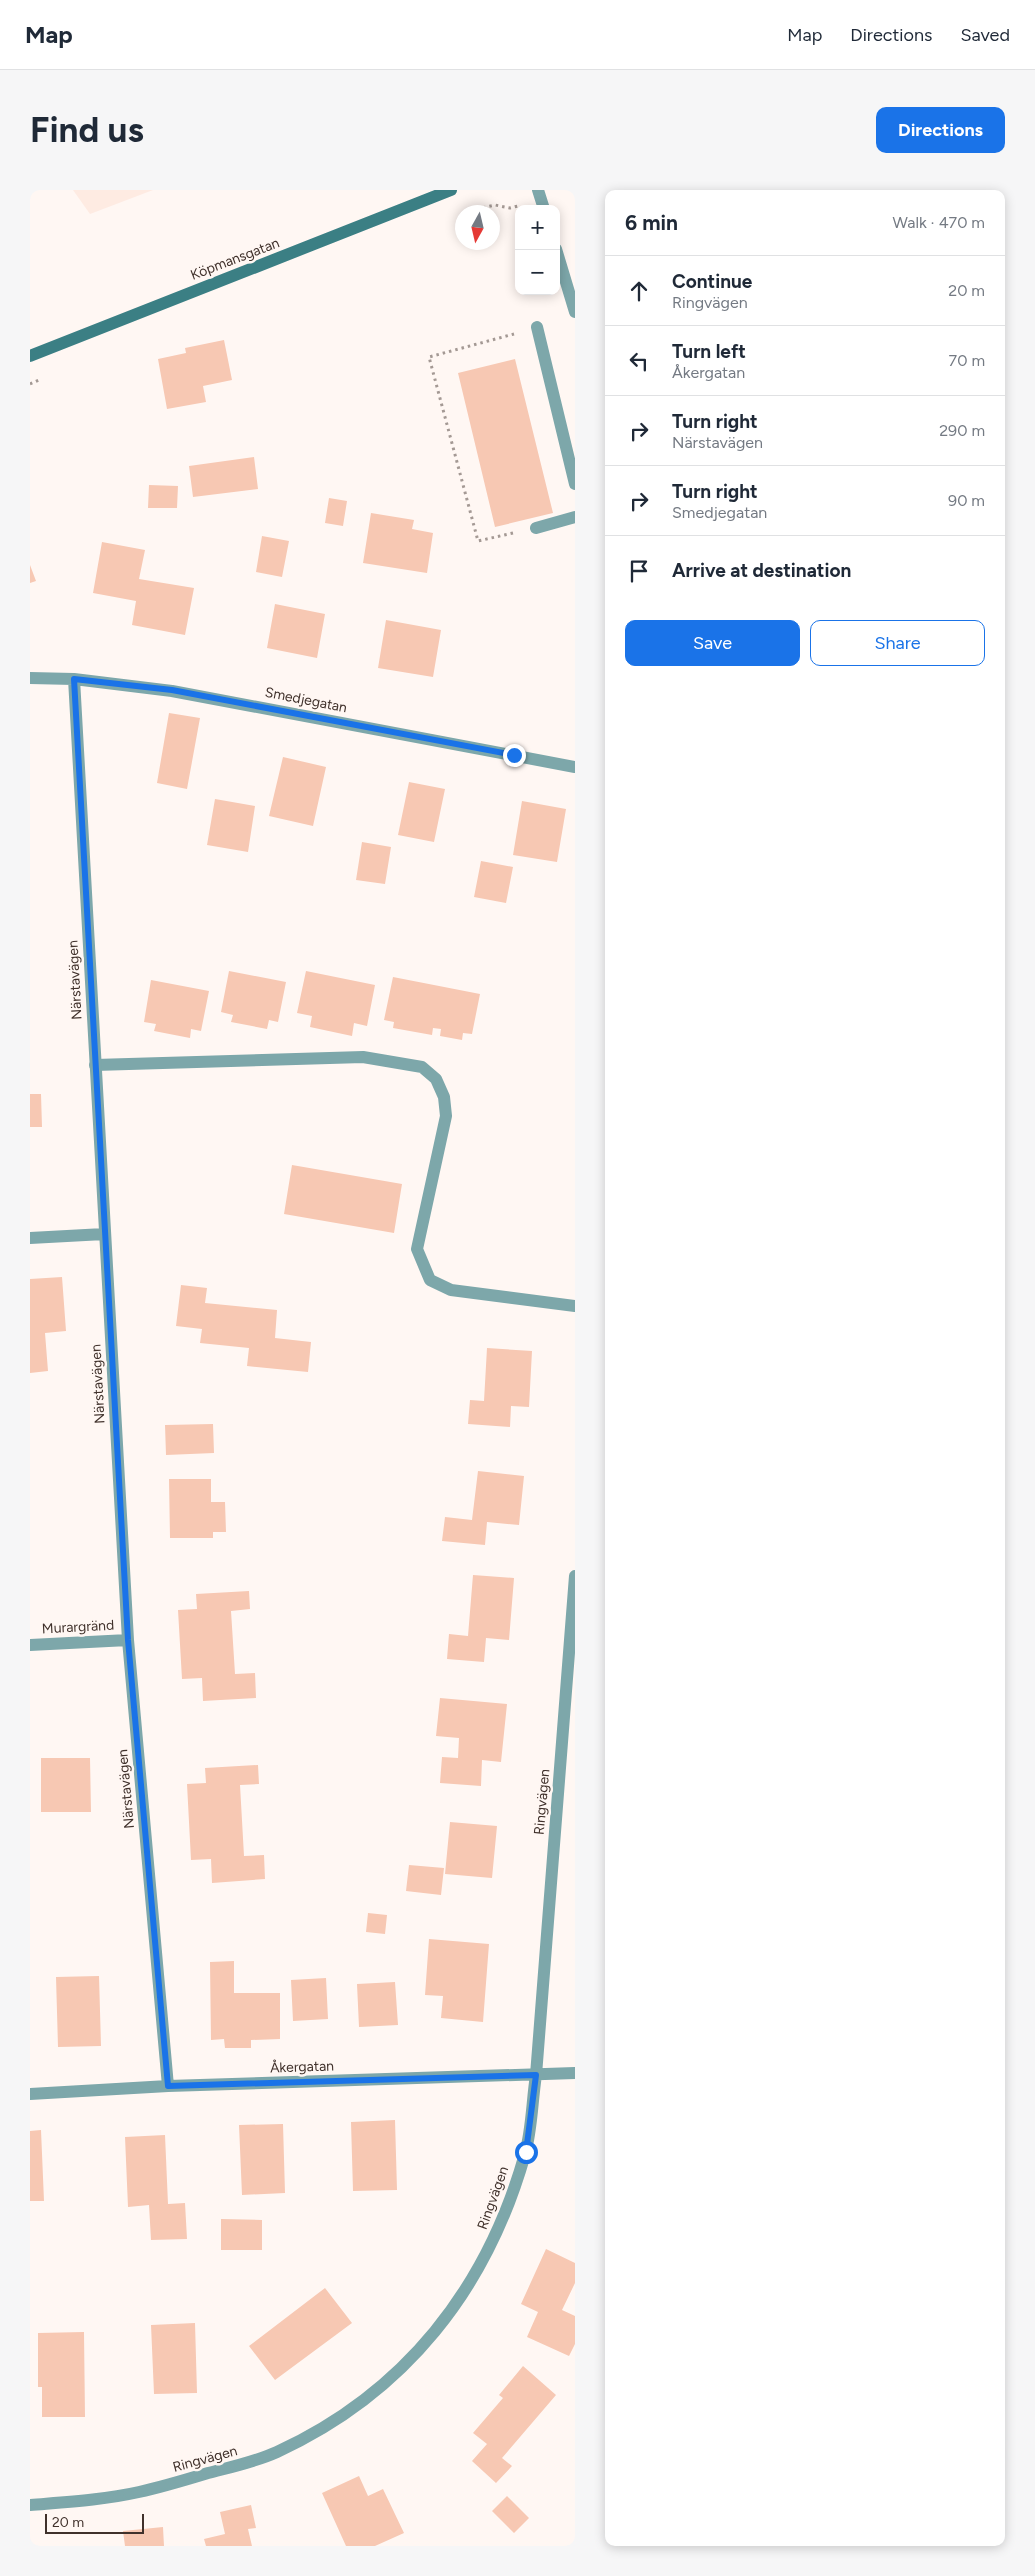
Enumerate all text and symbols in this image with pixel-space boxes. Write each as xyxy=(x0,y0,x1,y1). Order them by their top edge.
text: Map xyxy=(25,20,73,49)
text: Map xyxy=(787,24,822,46)
text: Directions xyxy=(850,24,932,46)
text: Saved xyxy=(960,24,1010,46)
button: Directions xyxy=(876,107,1005,153)
text: Find us xyxy=(30,109,144,151)
north arrow xyxy=(455,205,500,250)
map controls xyxy=(515,205,560,295)
button: + xyxy=(515,205,560,250)
text: 6 min xyxy=(625,210,678,235)
text: Walk · 470 m xyxy=(893,213,985,232)
street label: Köpmansgatan xyxy=(188,234,282,284)
button: − xyxy=(515,250,560,295)
text: Continue xyxy=(672,270,752,293)
icon: ahead xyxy=(625,277,653,305)
text: 20 m xyxy=(948,281,985,300)
text: Ringvägen xyxy=(672,293,748,312)
text: Turn left xyxy=(672,340,746,363)
icon: left xyxy=(625,347,653,375)
text: 70 m xyxy=(949,351,985,370)
text: Åkergatan xyxy=(672,363,745,382)
text: Turn right xyxy=(672,410,758,433)
icon: right xyxy=(625,417,653,445)
text: 290 m xyxy=(939,421,985,440)
text: Närstavägen xyxy=(672,433,763,452)
text: Turn right xyxy=(672,480,758,503)
icon: right xyxy=(625,487,653,515)
text: 90 m xyxy=(948,491,985,510)
text: Smedjegatan xyxy=(672,503,767,522)
icon: arrive xyxy=(625,557,653,585)
text: Arrive at destination xyxy=(672,559,851,582)
button: Save xyxy=(625,620,800,666)
button: Share xyxy=(810,620,985,666)
street label: Smedjegatan xyxy=(263,684,349,716)
route end xyxy=(503,744,526,767)
street label: Närstavägen xyxy=(64,940,86,1020)
street label: Närstavägen xyxy=(87,1344,109,1424)
street label: Murargränd xyxy=(41,1617,115,1637)
street label: Närstavägen xyxy=(114,1748,138,1829)
street label: Ringvägen xyxy=(531,1768,553,1836)
street label: Åkergatan xyxy=(270,2057,334,2077)
route start xyxy=(515,2141,538,2164)
street label: Ringvägen xyxy=(474,2164,512,2232)
street label: Ringvägen xyxy=(171,2442,239,2476)
scale bar xyxy=(45,2511,144,2534)
text: 20 m xyxy=(52,2514,84,2531)

